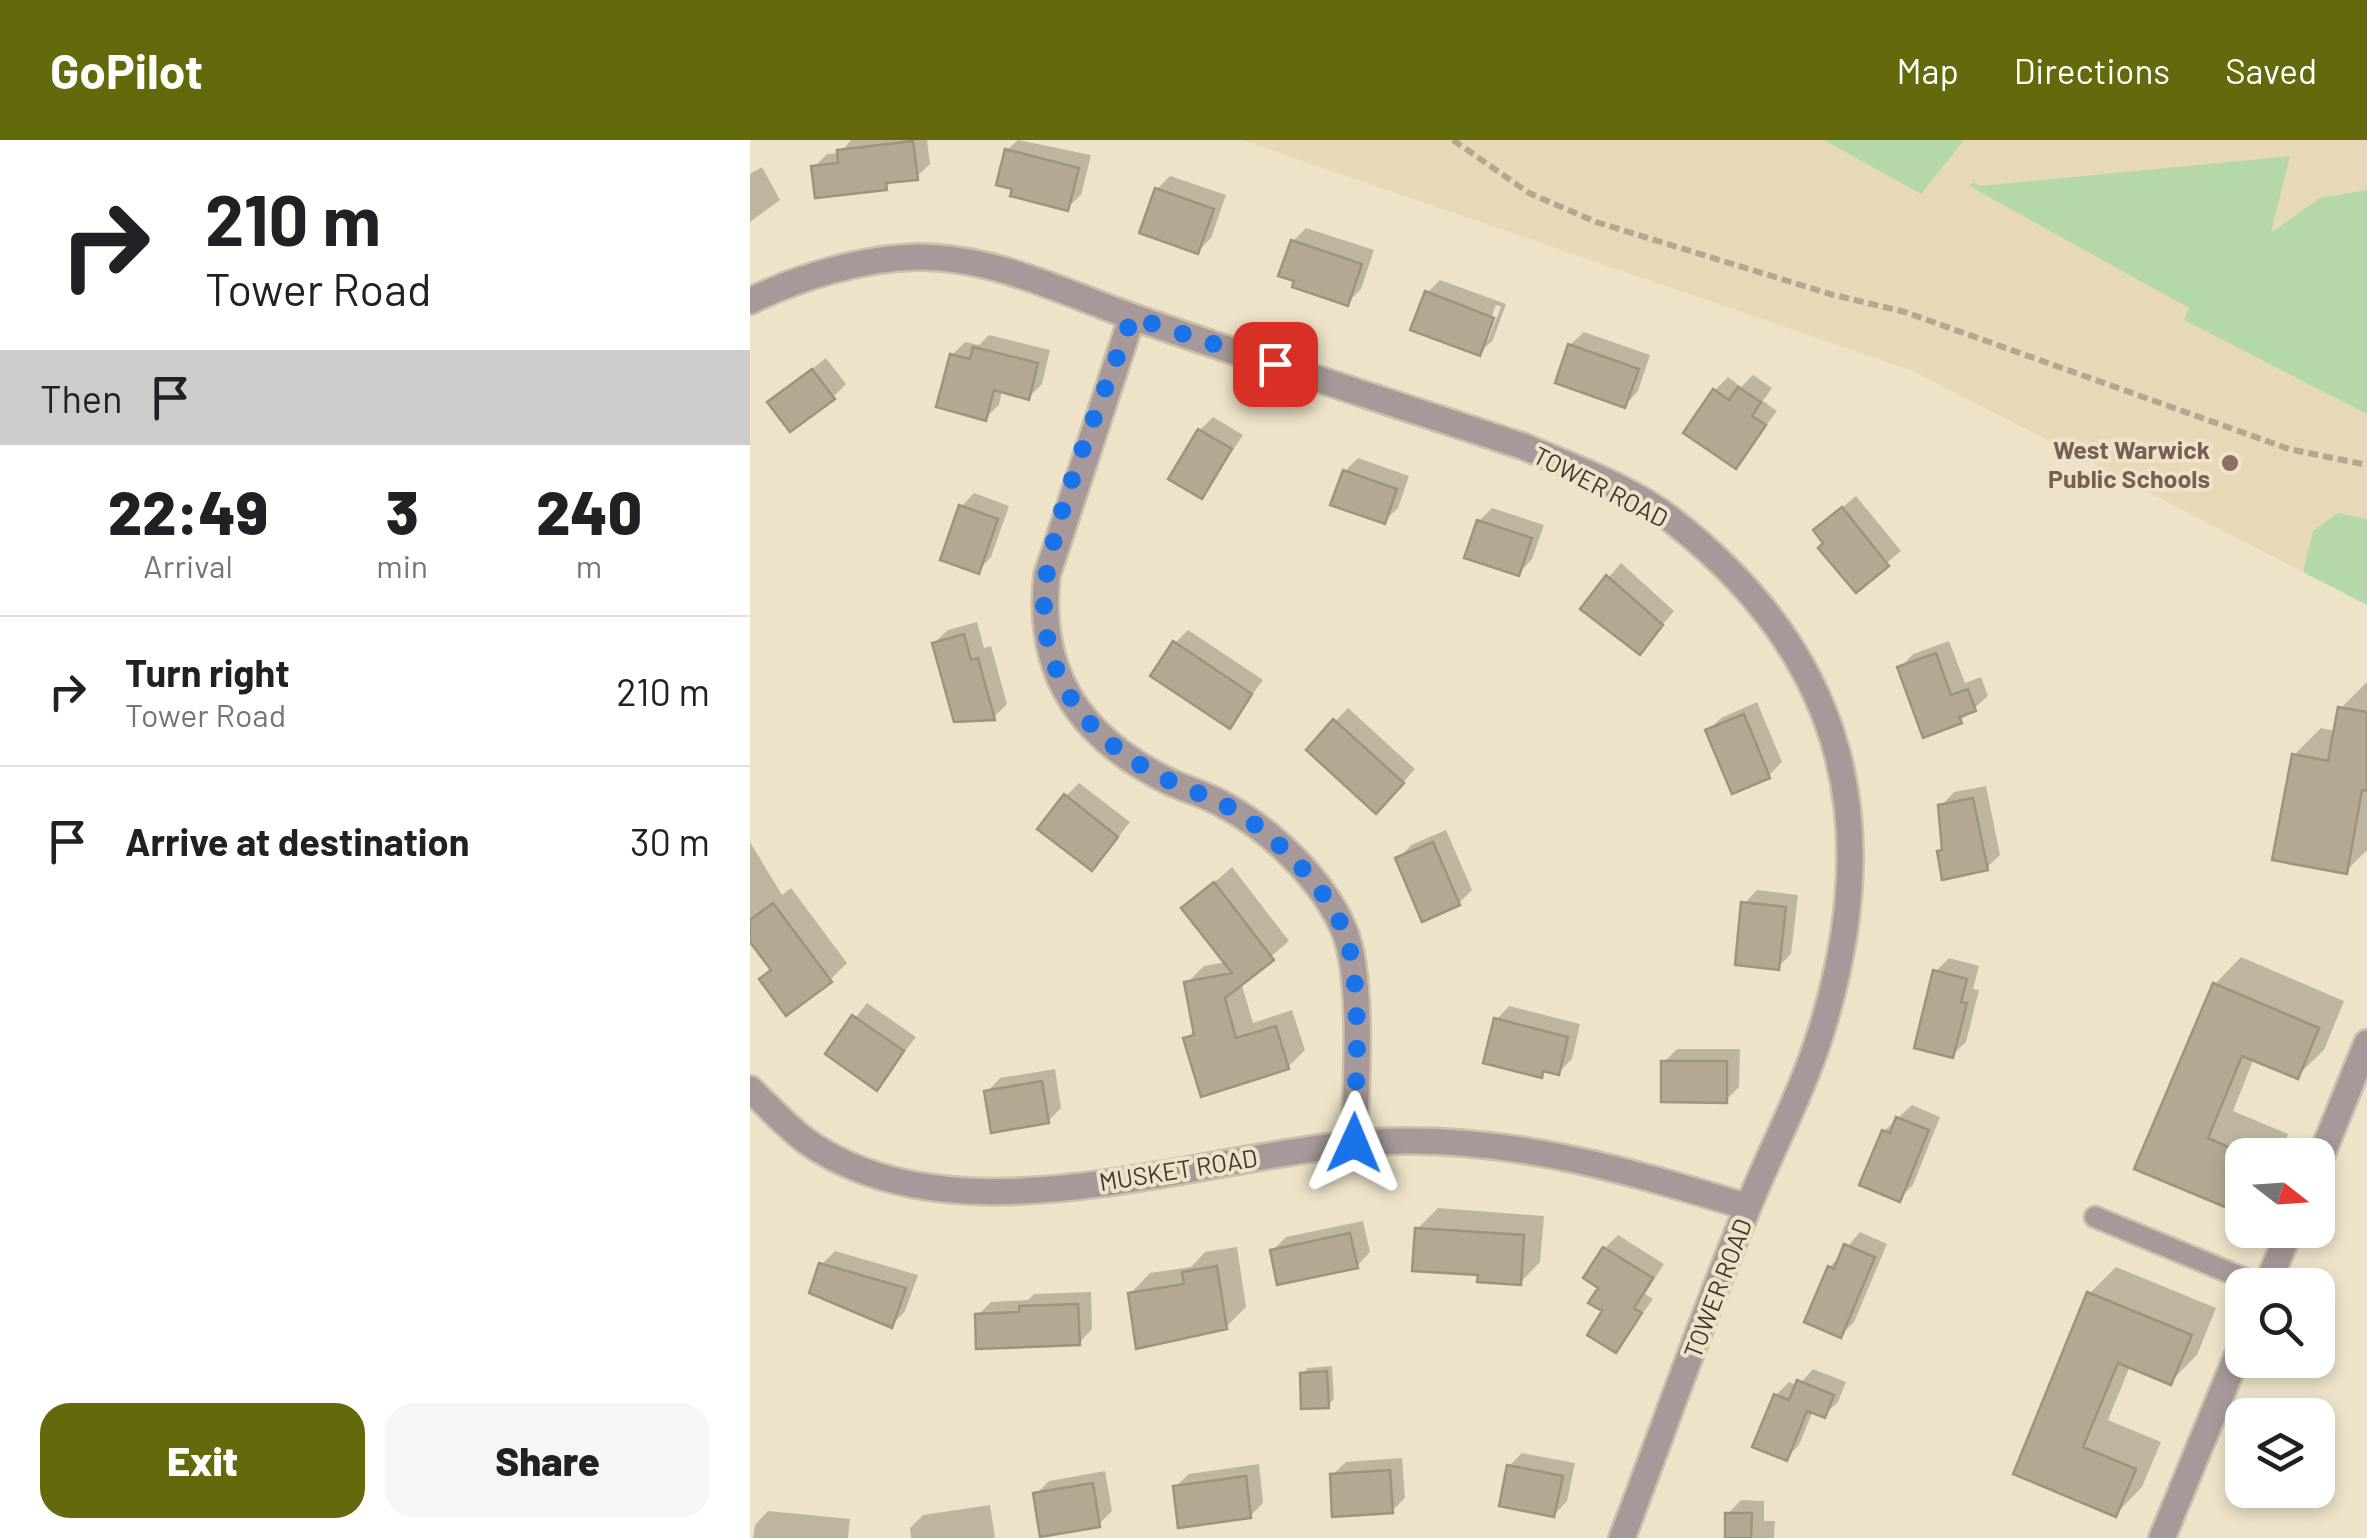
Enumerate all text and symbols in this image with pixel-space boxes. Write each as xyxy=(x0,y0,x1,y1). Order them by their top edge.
text: GoPilot xyxy=(50,41,203,99)
text: Map xyxy=(1897,49,1959,91)
text: Directions xyxy=(2014,49,2170,91)
text: Saved xyxy=(2225,49,2317,91)
text: 210 m xyxy=(205,176,381,260)
icon: right xyxy=(40,180,170,310)
text: Tower Road xyxy=(205,261,432,315)
pin xyxy=(1233,322,1318,407)
icon: arrive xyxy=(1248,337,1303,392)
icon: arrive xyxy=(143,370,198,425)
text: Then xyxy=(40,375,123,421)
place label: West Warwick Public Schools xyxy=(2048,434,2210,493)
street label: TOWER ROAD xyxy=(1529,439,1673,533)
marker: West Warwick Public Schools xyxy=(2219,452,2241,474)
text: 22:49 xyxy=(108,475,268,547)
text: 3 xyxy=(386,475,419,547)
text: 240 xyxy=(536,475,642,547)
text: Arrival xyxy=(143,546,233,584)
text: min xyxy=(376,546,428,584)
text: m xyxy=(576,546,602,584)
text: Turn right xyxy=(125,649,290,695)
icon: right xyxy=(40,664,95,719)
text: 210 m xyxy=(616,668,710,714)
text: Tower Road xyxy=(125,695,286,733)
icon: arrive xyxy=(40,814,95,869)
text: Arrive at destination xyxy=(125,818,470,864)
text: 30 m xyxy=(630,818,710,864)
position arrow xyxy=(1302,1091,1406,1195)
north arrow xyxy=(2225,1138,2335,1248)
map controls xyxy=(2225,1138,2335,1508)
street label: MUSKET ROAD xyxy=(1097,1142,1259,1196)
street label: TOWER ROAD xyxy=(1677,1214,1757,1362)
button: search xyxy=(2225,1268,2335,1378)
button: layers xyxy=(2225,1398,2335,1508)
button: Exit xyxy=(40,1403,365,1518)
button: Share xyxy=(385,1403,710,1518)

